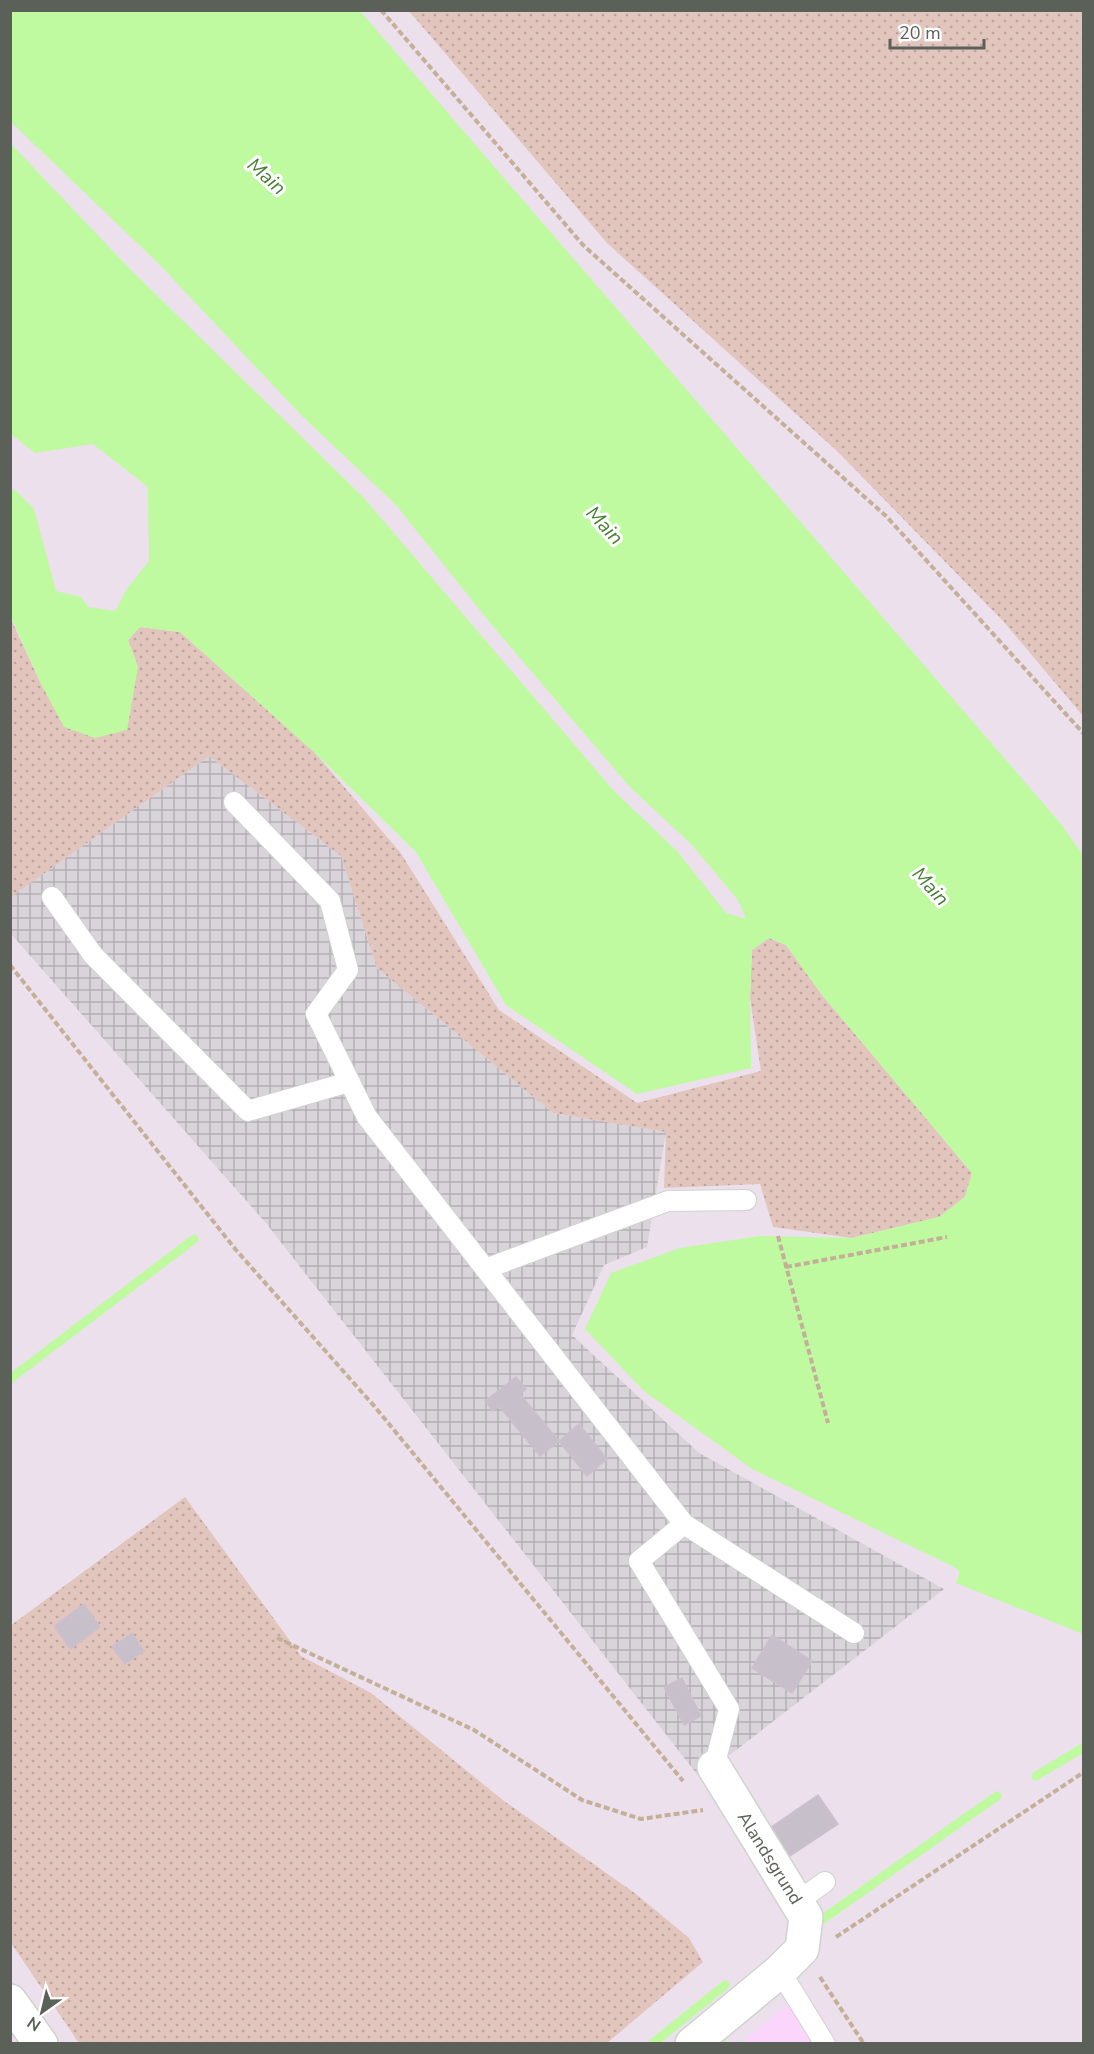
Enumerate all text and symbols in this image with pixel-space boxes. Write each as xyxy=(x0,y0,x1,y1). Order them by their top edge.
scale bar xyxy=(890,12,984,50)
text: 20 m xyxy=(899,21,941,45)
water label: Main xyxy=(241,152,292,201)
water label: Main xyxy=(580,500,629,551)
water label: Main xyxy=(906,861,955,912)
street label: Alandsgrund xyxy=(732,1807,808,1909)
north arrow xyxy=(12,1982,72,2042)
text: N xyxy=(23,2011,45,2036)

